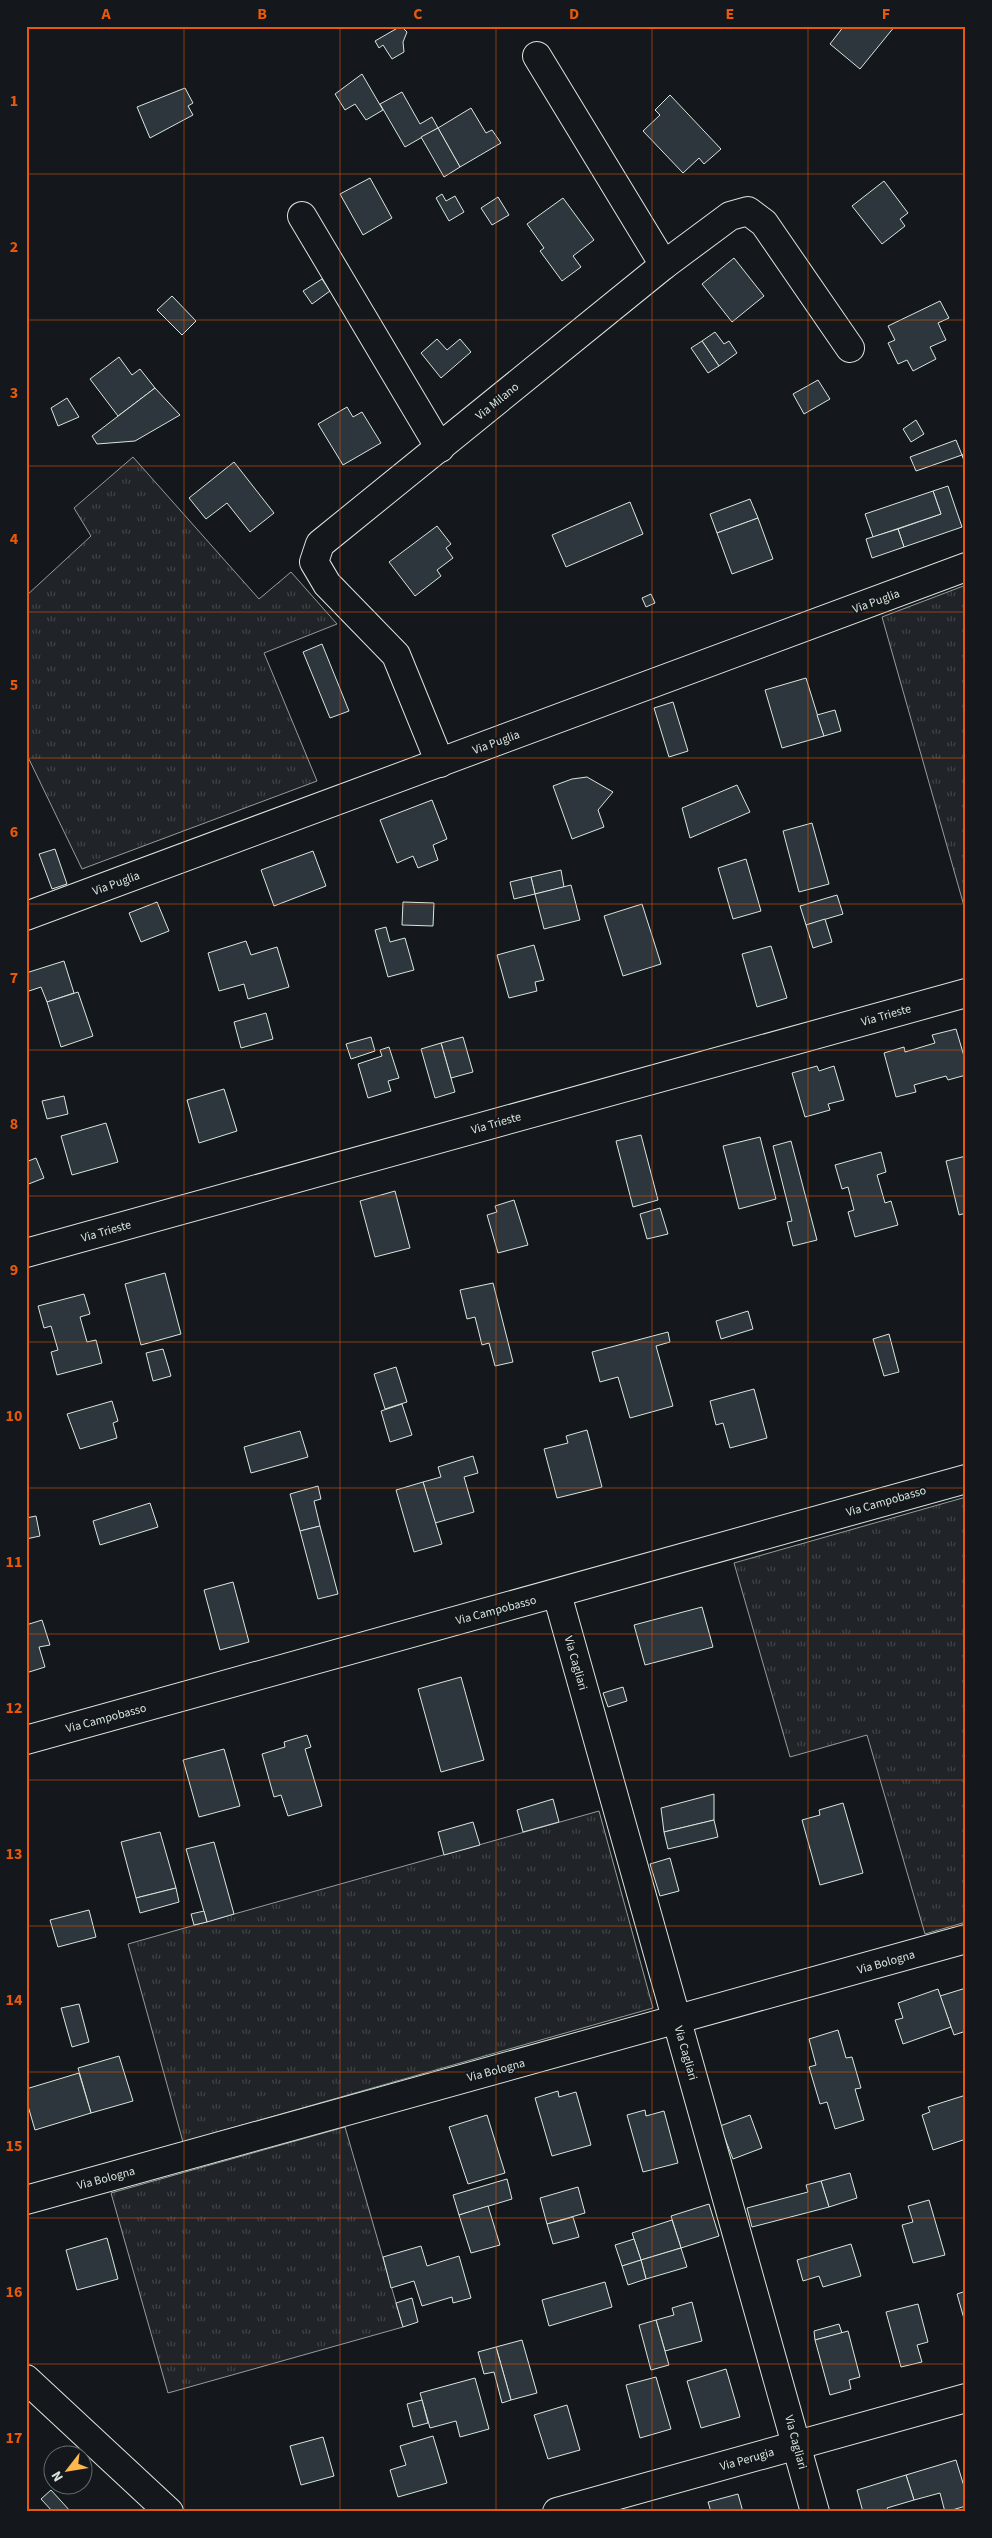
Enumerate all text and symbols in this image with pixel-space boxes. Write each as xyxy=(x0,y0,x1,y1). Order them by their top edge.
text: A xyxy=(100,3,111,25)
text: B xyxy=(257,3,267,25)
text: C xyxy=(413,3,423,25)
text: D xyxy=(569,3,579,25)
text: E xyxy=(726,3,734,25)
text: F xyxy=(882,3,890,25)
text: 1 xyxy=(10,90,18,112)
text: 2 xyxy=(10,236,18,258)
street label: Via Milano xyxy=(472,379,523,424)
text: 3 xyxy=(10,382,18,404)
text: 4 xyxy=(10,528,19,550)
street label: Via Puglia xyxy=(850,585,902,618)
text: 5 xyxy=(10,674,18,696)
street label: Via Puglia xyxy=(470,726,522,759)
text: 6 xyxy=(10,821,18,843)
street label: Via Puglia xyxy=(90,867,142,900)
text: 7 xyxy=(10,967,18,989)
street label: Via Trieste xyxy=(859,1000,913,1031)
street label: Via Trieste xyxy=(469,1108,523,1139)
text: 8 xyxy=(10,1113,18,1135)
street label: Via Trieste xyxy=(79,1216,133,1247)
text: 9 xyxy=(10,1259,18,1281)
text: 10 xyxy=(6,1405,22,1427)
street label: Via Campobasso xyxy=(844,1482,928,1521)
text: 11 xyxy=(6,1551,22,1573)
street label: Via Campobasso xyxy=(454,1592,538,1629)
street label: Via Cagliari xyxy=(560,1634,591,1692)
text: 12 xyxy=(6,1697,22,1719)
street label: Via Campobasso xyxy=(64,1700,148,1737)
text: 13 xyxy=(6,1843,22,1865)
street label: Via Bologna xyxy=(855,1946,917,1979)
text: 14 xyxy=(6,1989,23,2011)
street label: Via Cagliari xyxy=(670,2024,701,2082)
street label: Via Bologna xyxy=(465,2055,527,2086)
text: 15 xyxy=(6,2135,22,2157)
street label: Via Bologna xyxy=(75,2163,137,2194)
text: 16 xyxy=(6,2281,22,2303)
street label: Via Cagliari xyxy=(780,2413,811,2471)
text: 17 xyxy=(6,2427,22,2449)
street label: Via Perugia xyxy=(718,2444,776,2475)
north arrow xyxy=(42,2446,92,2496)
text: N xyxy=(47,2467,69,2485)

